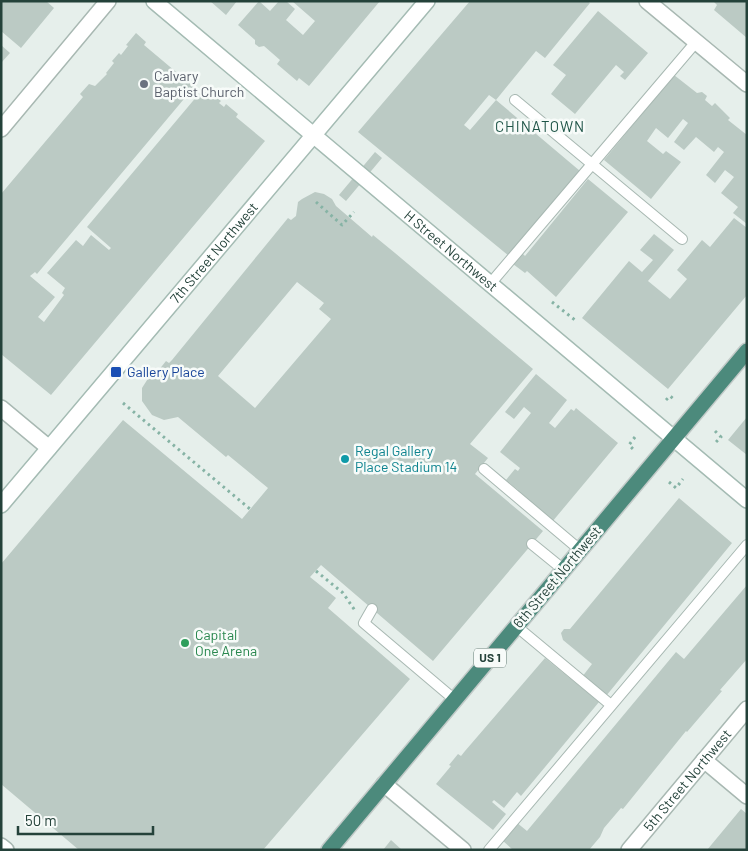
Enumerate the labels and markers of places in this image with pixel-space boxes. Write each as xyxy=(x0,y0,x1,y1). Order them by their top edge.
place label: Calvary Baptist Church xyxy=(154,67,244,100)
marker: Calvary Baptist Church xyxy=(138,78,150,90)
place label: Gallery Place xyxy=(127,363,205,380)
marker: Gallery Place xyxy=(109,365,123,379)
place label: Regal Gallery Place Stadium 14 xyxy=(355,442,457,475)
marker: Regal Gallery Place Stadium 14 xyxy=(339,453,351,465)
place label: Capital One Arena xyxy=(195,626,257,659)
marker: Capital One Arena xyxy=(179,637,191,649)

